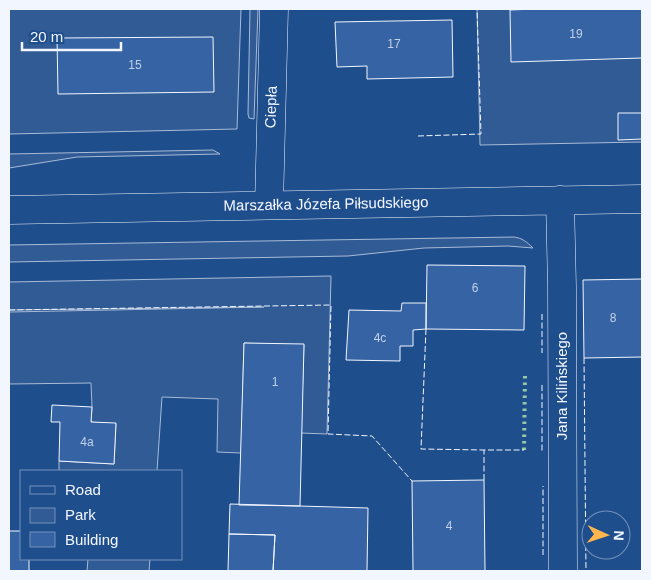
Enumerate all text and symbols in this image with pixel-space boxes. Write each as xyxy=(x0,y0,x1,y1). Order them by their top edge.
scale bar xyxy=(22,20,121,52)
house number: 19 xyxy=(569,27,583,41)
text: 20 m xyxy=(30,28,63,45)
house number: 17 xyxy=(387,37,401,51)
house number: 15 xyxy=(128,58,142,72)
street label: Ciepła xyxy=(261,85,280,129)
street label: Marszałka Józefa Piłsudskiego xyxy=(223,193,429,214)
house number: 6 xyxy=(472,281,479,295)
house number: 8 xyxy=(610,311,617,325)
house number: 4c xyxy=(374,331,386,345)
street label: Jana Kilińskiego xyxy=(553,332,570,440)
house number: 1 xyxy=(272,375,279,389)
house number: 4a xyxy=(80,435,94,449)
legend xyxy=(20,470,182,560)
text: Road xyxy=(65,481,101,498)
text: Park xyxy=(65,506,96,523)
north arrow xyxy=(581,510,631,560)
house number: 4 xyxy=(446,519,453,533)
text: N xyxy=(611,530,627,541)
text: Building xyxy=(65,531,118,548)

